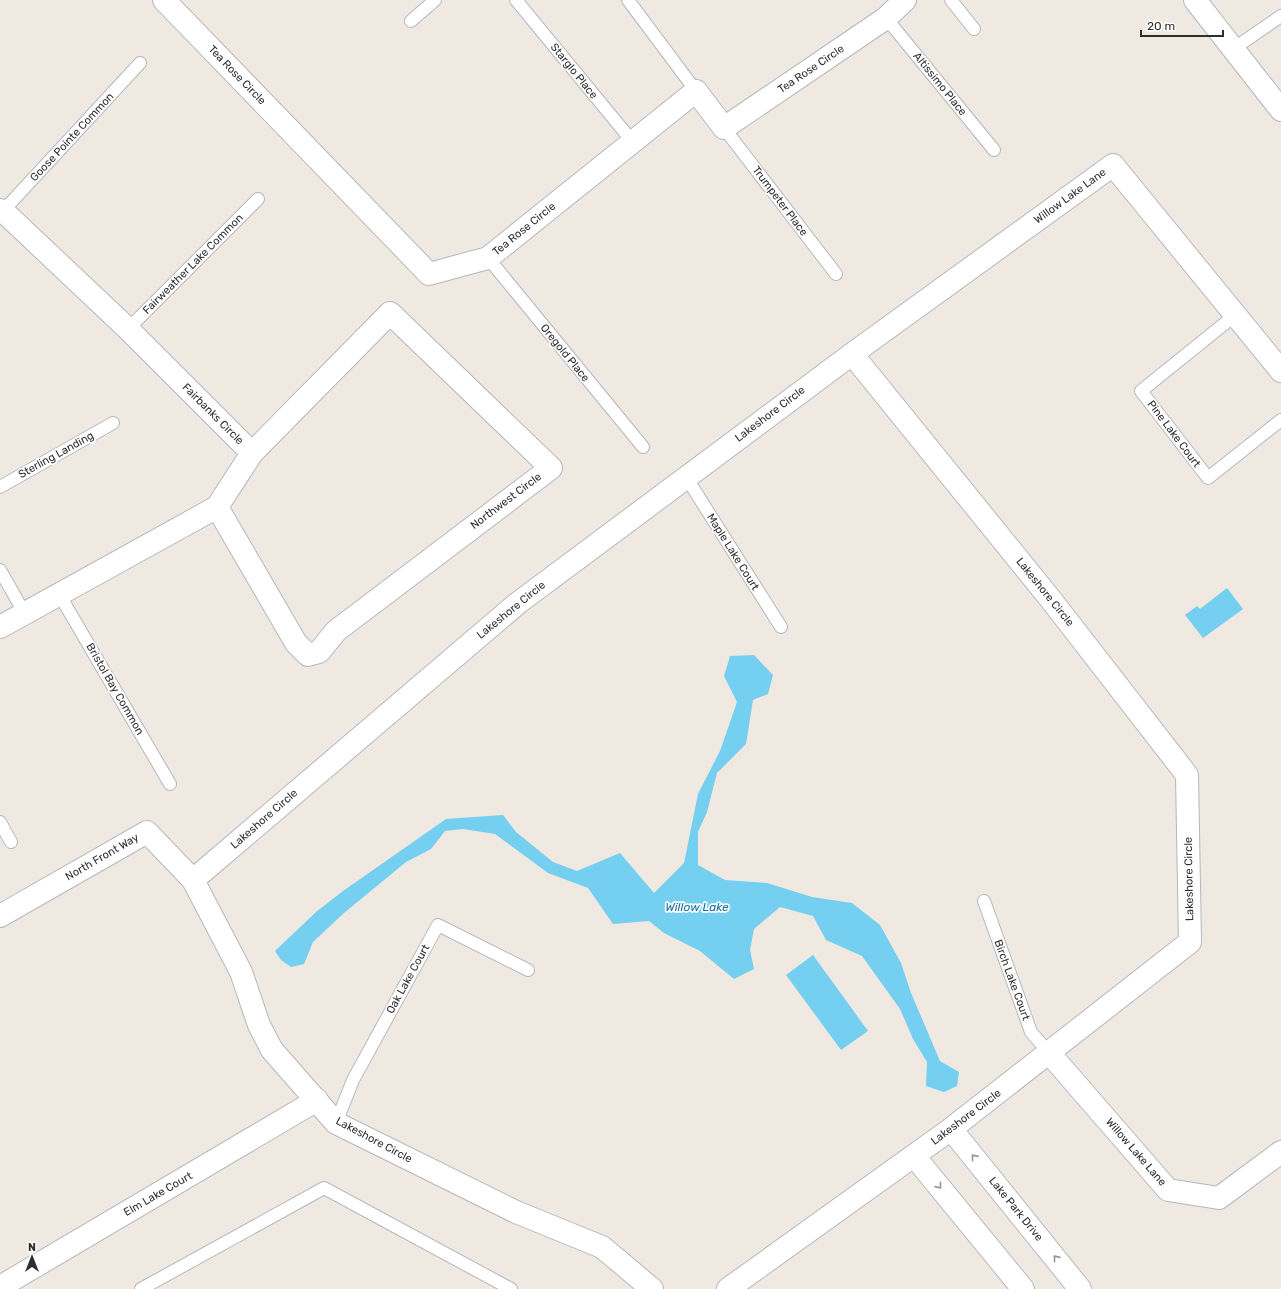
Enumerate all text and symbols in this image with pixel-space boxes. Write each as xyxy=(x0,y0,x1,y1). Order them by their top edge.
scale bar xyxy=(1141,12,1223,38)
text: 20 m xyxy=(1147,19,1175,33)
street label: Starglo Place xyxy=(548,41,600,101)
street label: Tea Rose Circle xyxy=(775,42,847,96)
street label: Tea Rose Circle xyxy=(206,43,268,107)
street label: Altissimo Place xyxy=(910,50,970,118)
street label: Goose Pointe Common xyxy=(28,90,116,184)
street label: Trumpeter Place xyxy=(750,164,810,238)
street label: Willow Lake Lane xyxy=(1031,166,1109,226)
street label: Tea Rose Circle xyxy=(490,200,558,258)
street label: Fairweather Lake Common xyxy=(140,211,246,317)
street label: Oregold Place xyxy=(538,322,592,384)
street label: Fairbanks Circle xyxy=(180,381,246,447)
street label: Lakeshore Circle xyxy=(732,383,808,445)
street label: Pine Lake Court xyxy=(1145,398,1204,471)
street label: Sterling Landing xyxy=(16,429,96,481)
street label: Northwest Circle xyxy=(468,470,544,532)
street label: Maple Lake Court xyxy=(704,511,762,593)
street label: Lakeshore Circle xyxy=(1013,555,1077,629)
street label: Lakeshore Circle xyxy=(474,578,548,642)
street label: Bristol Bay Common xyxy=(83,641,147,737)
street label: Lakeshore Circle xyxy=(228,786,300,852)
street label: North Front Way xyxy=(63,831,141,883)
street label: Lakeshore Circle xyxy=(1182,837,1196,921)
water label: Willow Lake xyxy=(665,900,729,914)
street label: Birch Lake Court xyxy=(991,938,1033,1023)
street label: Oak Lake Court xyxy=(384,942,433,1016)
street label: Lakeshore Circle xyxy=(928,1086,1004,1148)
street label: Lakeshore Circle xyxy=(334,1114,414,1166)
street label: Willow Lake Lane xyxy=(1103,1115,1169,1189)
one-way arrow xyxy=(972,1155,979,1162)
street label: Elm Lake Court xyxy=(121,1169,195,1219)
street label: Lake Park Drive xyxy=(986,1174,1046,1244)
one-way arrow xyxy=(934,1181,941,1189)
north arrow xyxy=(12,1237,52,1277)
text: N xyxy=(28,1241,36,1254)
one-way arrow xyxy=(1053,1256,1060,1263)

